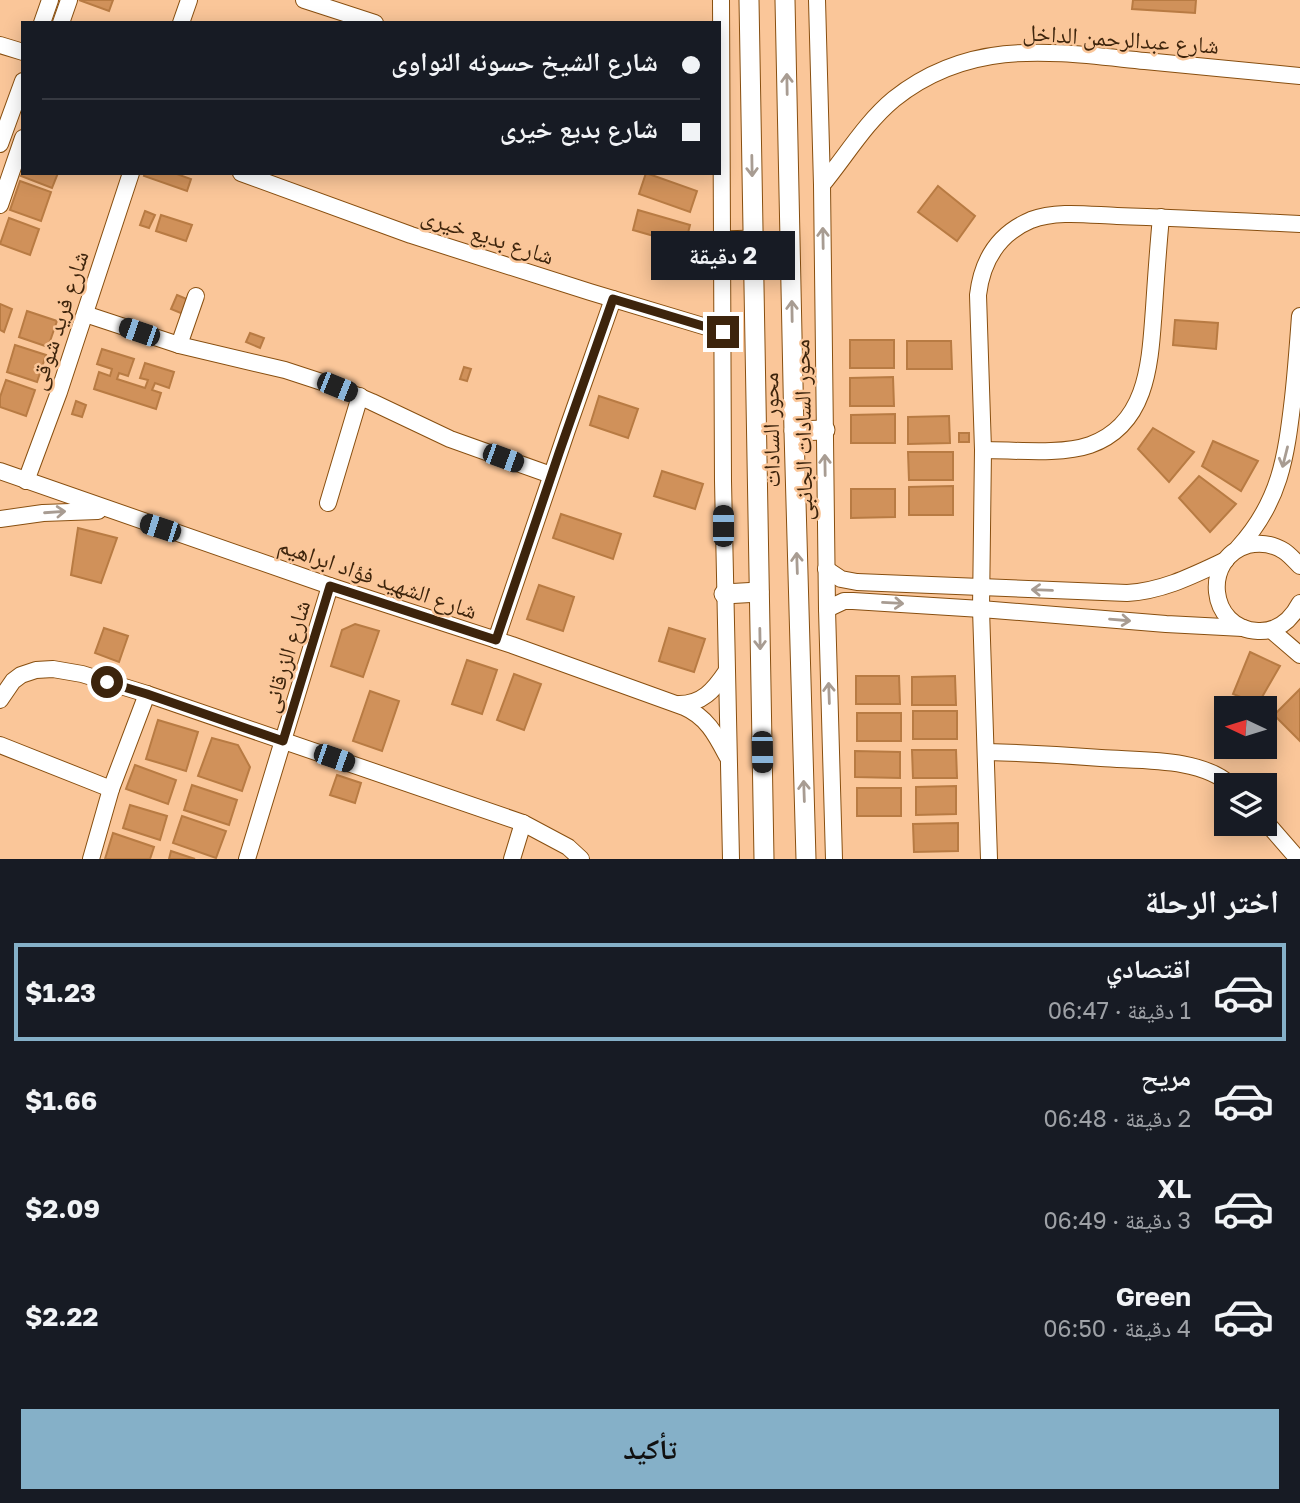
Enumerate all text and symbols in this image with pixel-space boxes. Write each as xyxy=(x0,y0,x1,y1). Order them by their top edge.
street label: شارع عبدالرحمن الداخل xyxy=(1022,17,1220,61)
text: شارع الشيخ حسونه النواوى xyxy=(391,46,658,77)
one-way arrow xyxy=(780,73,794,96)
text: شارع بديع خيرى xyxy=(500,113,658,144)
one-way arrow xyxy=(745,154,759,177)
street label: شارع بديع خيرى xyxy=(418,200,558,271)
one-way arrow xyxy=(816,227,829,250)
callout: 2 دقيقة xyxy=(651,230,795,280)
text: 2 دقيقة xyxy=(689,241,757,269)
street label: شارع فريد شوقى xyxy=(22,247,96,394)
one-way arrow xyxy=(785,300,798,323)
car xyxy=(116,315,163,349)
route end xyxy=(707,316,739,348)
street label: محور السادات الجانبى xyxy=(786,339,819,521)
car xyxy=(314,369,361,405)
street label: محور السادات xyxy=(755,372,785,488)
car xyxy=(480,441,527,475)
one-way arrow xyxy=(1278,445,1291,468)
one-way arrow xyxy=(818,454,832,477)
one-way arrow xyxy=(43,505,65,518)
car xyxy=(713,505,734,547)
car xyxy=(137,512,184,544)
street label: شارع الشهيد فؤاد ابراهيم xyxy=(274,530,481,627)
one-way arrow xyxy=(791,552,804,575)
one-way arrow xyxy=(1030,584,1053,597)
street label: شارع الزرقانى xyxy=(255,597,317,716)
one-way arrow xyxy=(882,597,905,610)
one-way arrow xyxy=(1109,614,1131,627)
one-way arrow xyxy=(753,627,767,650)
route start xyxy=(91,666,123,698)
one-way arrow xyxy=(823,682,836,705)
north arrow xyxy=(1214,696,1278,760)
map controls xyxy=(1214,696,1277,836)
car xyxy=(752,731,773,773)
car xyxy=(311,741,358,775)
button: layers xyxy=(1214,773,1277,836)
one-way arrow xyxy=(797,780,810,803)
text: اختر الرحلة xyxy=(1145,882,1279,920)
text: اقتصادي xyxy=(1106,953,1191,984)
icon: car xyxy=(1212,961,1275,1024)
text: $1.23 xyxy=(25,977,96,1008)
text: 1 دقيقة · 06:47 xyxy=(1048,996,1191,1024)
text: مريح xyxy=(1141,1061,1191,1092)
icon: car xyxy=(1212,1069,1275,1132)
text: $1.66 xyxy=(25,1085,97,1116)
text: 2 دقيقة · 06:48 xyxy=(1044,1104,1191,1132)
text: XL xyxy=(1157,1173,1191,1204)
icon: car xyxy=(1212,1177,1275,1240)
text: $2.09 xyxy=(25,1193,100,1224)
text: 3 دقيقة · 06:49 xyxy=(1044,1206,1191,1234)
text: Green xyxy=(1116,1281,1191,1312)
icon: car xyxy=(1212,1285,1275,1348)
text: $2.22 xyxy=(25,1301,98,1332)
text: 4 دقيقة · 06:50 xyxy=(1043,1314,1191,1342)
button: تأكيد xyxy=(21,1409,1279,1489)

